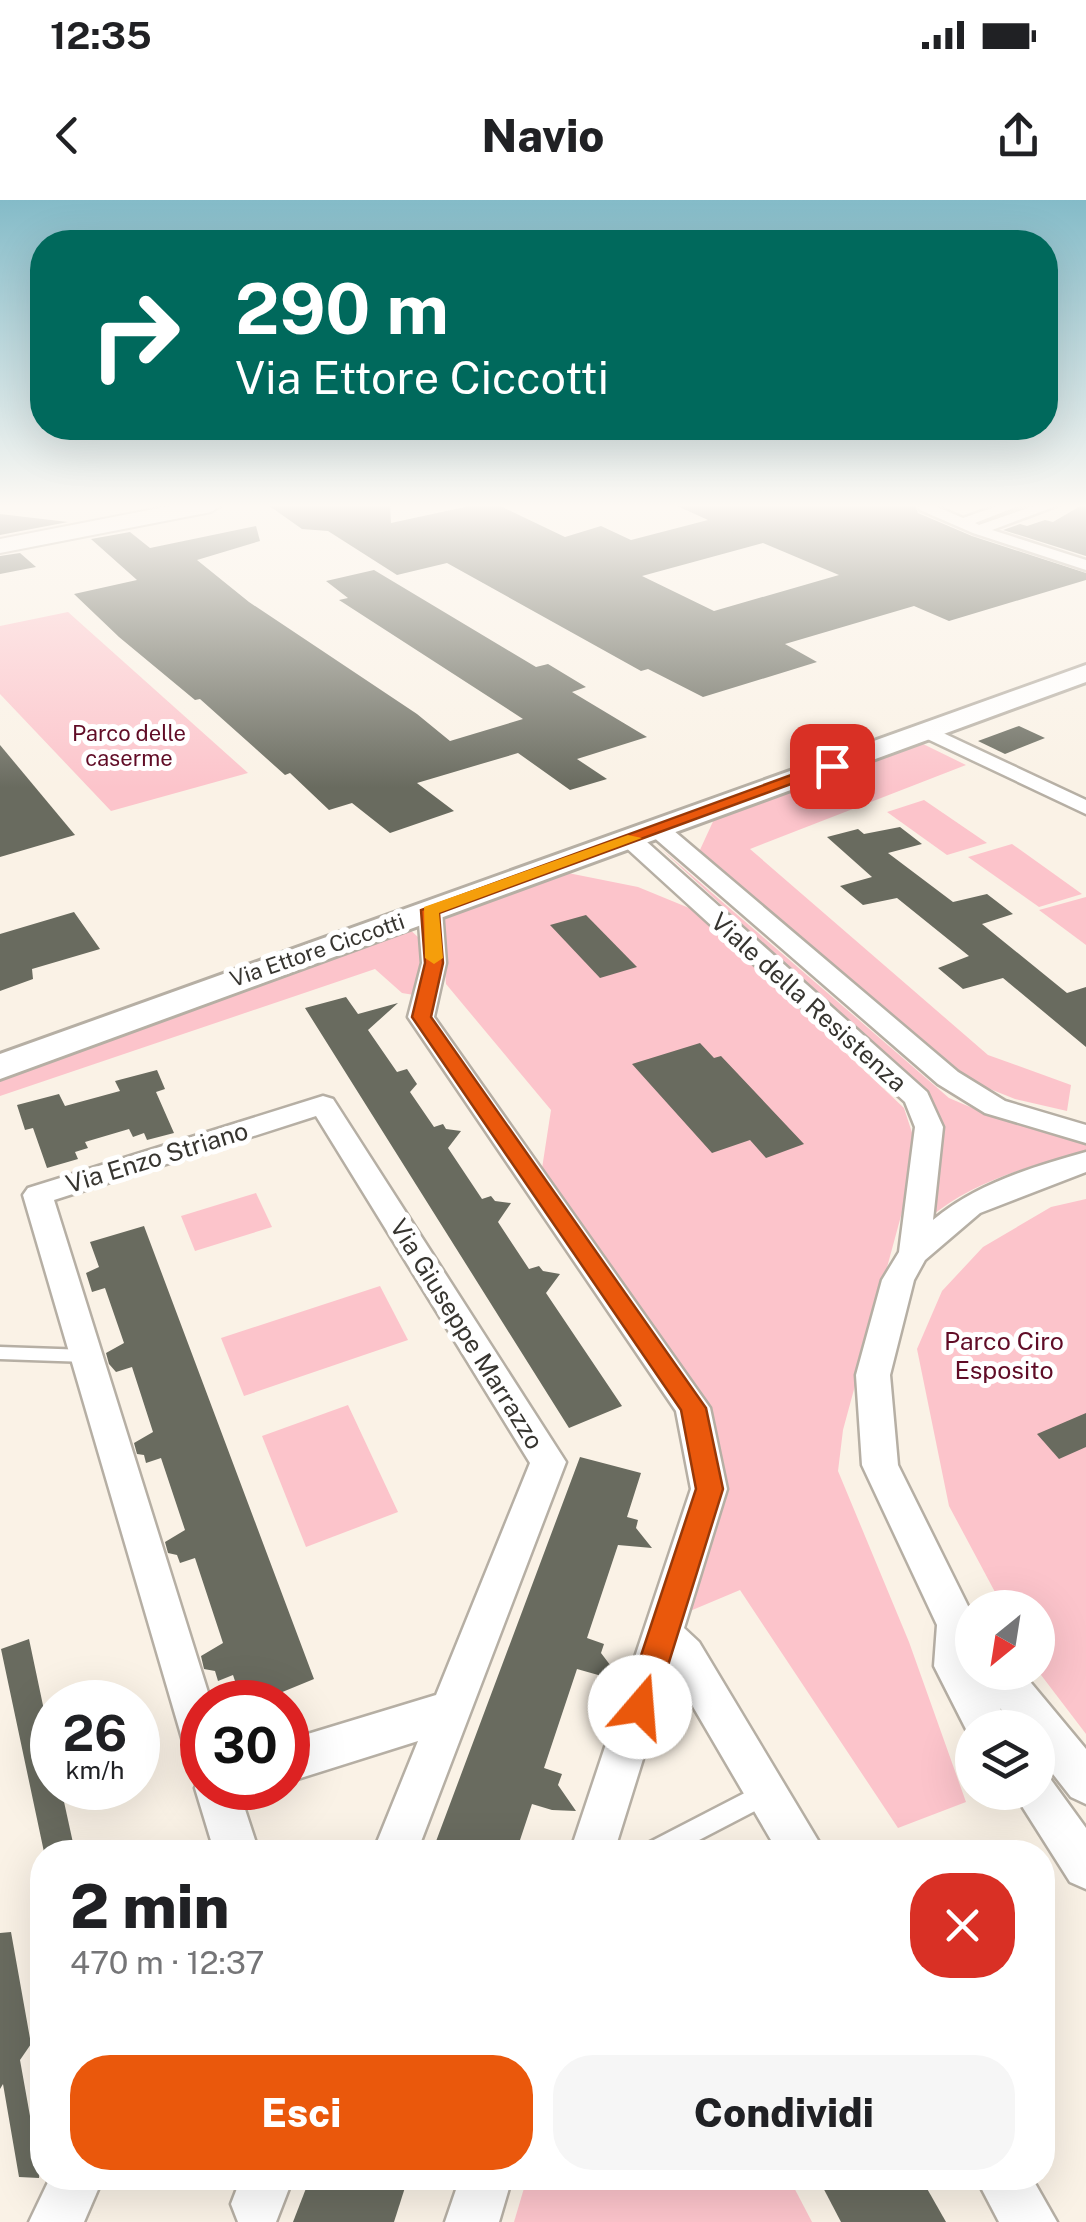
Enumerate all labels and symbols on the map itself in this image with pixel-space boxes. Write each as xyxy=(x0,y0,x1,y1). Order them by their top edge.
park label: Parco delle caserme xyxy=(72,720,186,771)
pin xyxy=(790,724,875,809)
street label: Viale della Resistenza xyxy=(705,906,913,1098)
street label: Via Ettore Ciccotti xyxy=(226,908,408,992)
street label: Via Enzo Striano xyxy=(62,1115,252,1199)
street label: Via Giuseppe Marrazzo xyxy=(384,1213,550,1455)
park label: Parco Ciro Esposito xyxy=(944,1326,1064,1385)
north arrow xyxy=(955,1590,1055,1690)
position arrow xyxy=(588,1655,692,1759)
speed limit sign: 30 xyxy=(180,1680,310,1810)

